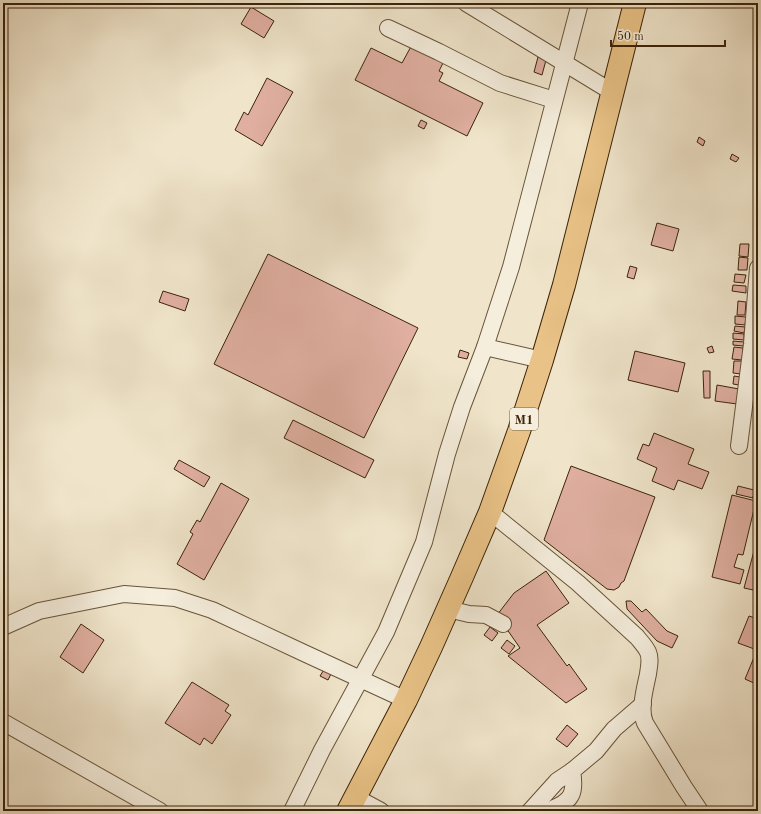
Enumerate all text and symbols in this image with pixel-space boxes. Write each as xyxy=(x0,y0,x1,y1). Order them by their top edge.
scale bar xyxy=(611,22,725,48)
text: 50 m xyxy=(617,30,644,43)
road number: M1 xyxy=(510,408,538,430)

